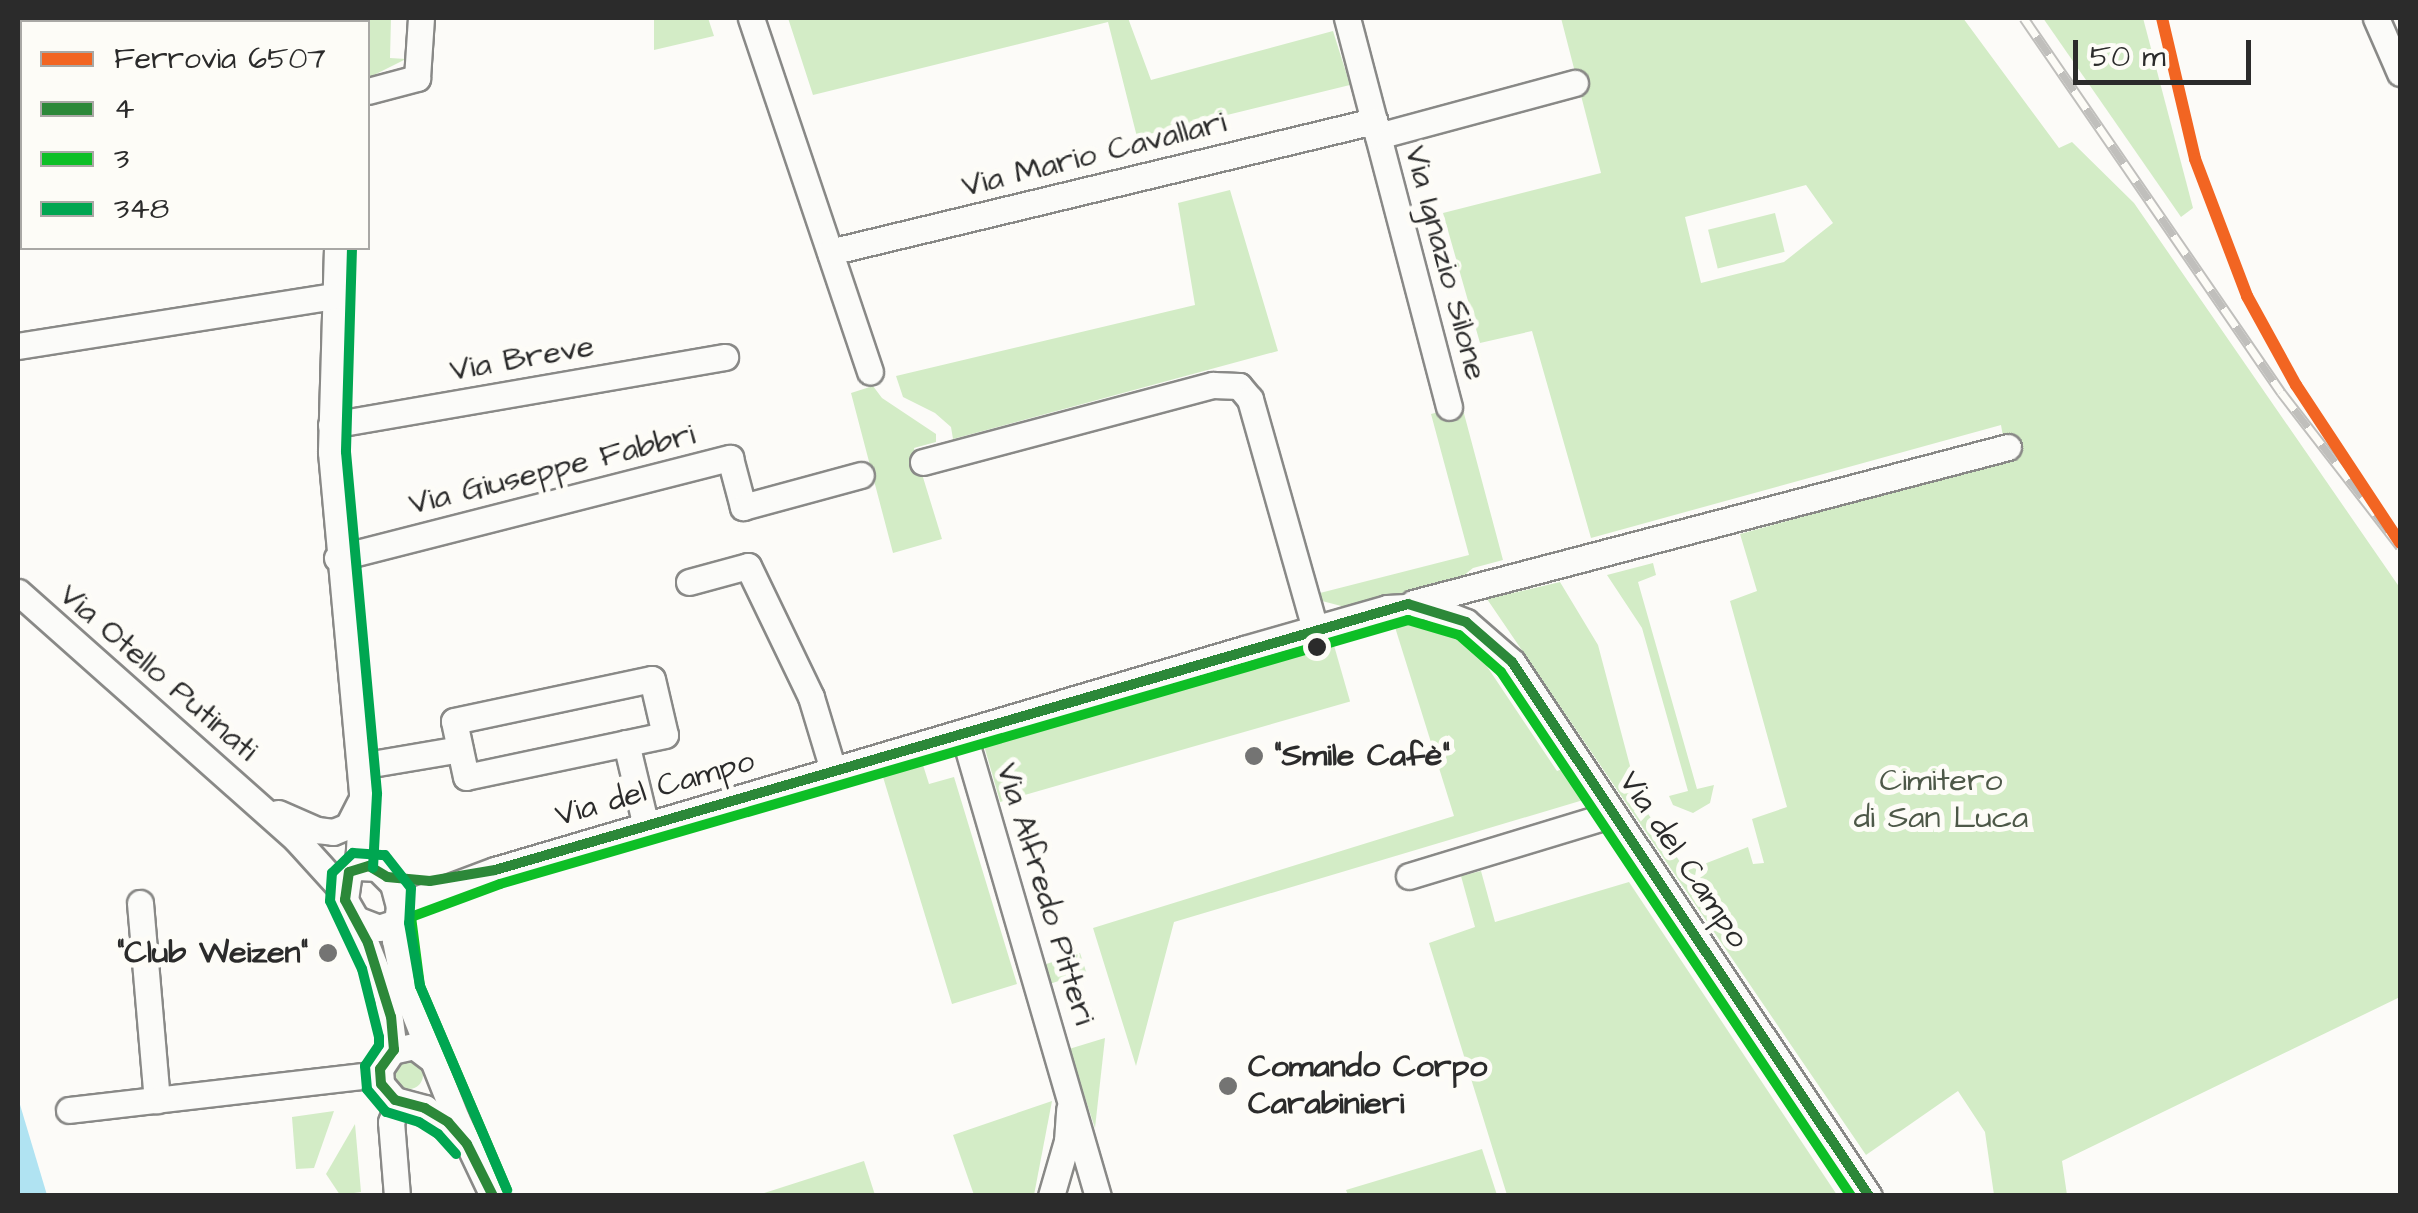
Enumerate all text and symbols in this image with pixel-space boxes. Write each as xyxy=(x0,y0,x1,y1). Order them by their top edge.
legend xyxy=(20,20,370,250)
scale bar xyxy=(2078,20,2256,82)
text: 50 m xyxy=(2090,36,2166,78)
text: Ferrovia 6507 xyxy=(114,38,326,80)
text: 4 xyxy=(114,88,134,130)
street label: Via Mario Cavallari xyxy=(958,104,1230,206)
text: 3 xyxy=(114,138,129,180)
street label: Via Ignazio Silone xyxy=(1395,142,1495,384)
text: 348 xyxy=(114,188,169,230)
street label: Via Breve xyxy=(447,327,597,391)
street label: Via Giuseppe Fabbri xyxy=(405,416,699,524)
street label: Via Otello Putinati xyxy=(51,576,265,770)
unlabelled marker xyxy=(1307,637,1327,657)
place label: "Smile Cafè" xyxy=(1274,737,1450,775)
street label: Via del Campo xyxy=(551,742,759,836)
marker: "Smile Cafè" xyxy=(1243,745,1265,767)
street label: Via Alfredo Pitteri xyxy=(987,758,1103,1030)
park label: Cimitero di San Luca xyxy=(1854,763,2028,838)
street label: Via del Campo xyxy=(1610,764,1756,956)
place label: "Club Weizen" xyxy=(117,934,308,972)
marker: "Club Weizen" xyxy=(317,942,339,964)
place label: Comando Corpo Carabinieri xyxy=(1248,1049,1487,1124)
marker: Comando Corpo Carabinieri xyxy=(1217,1075,1239,1097)

